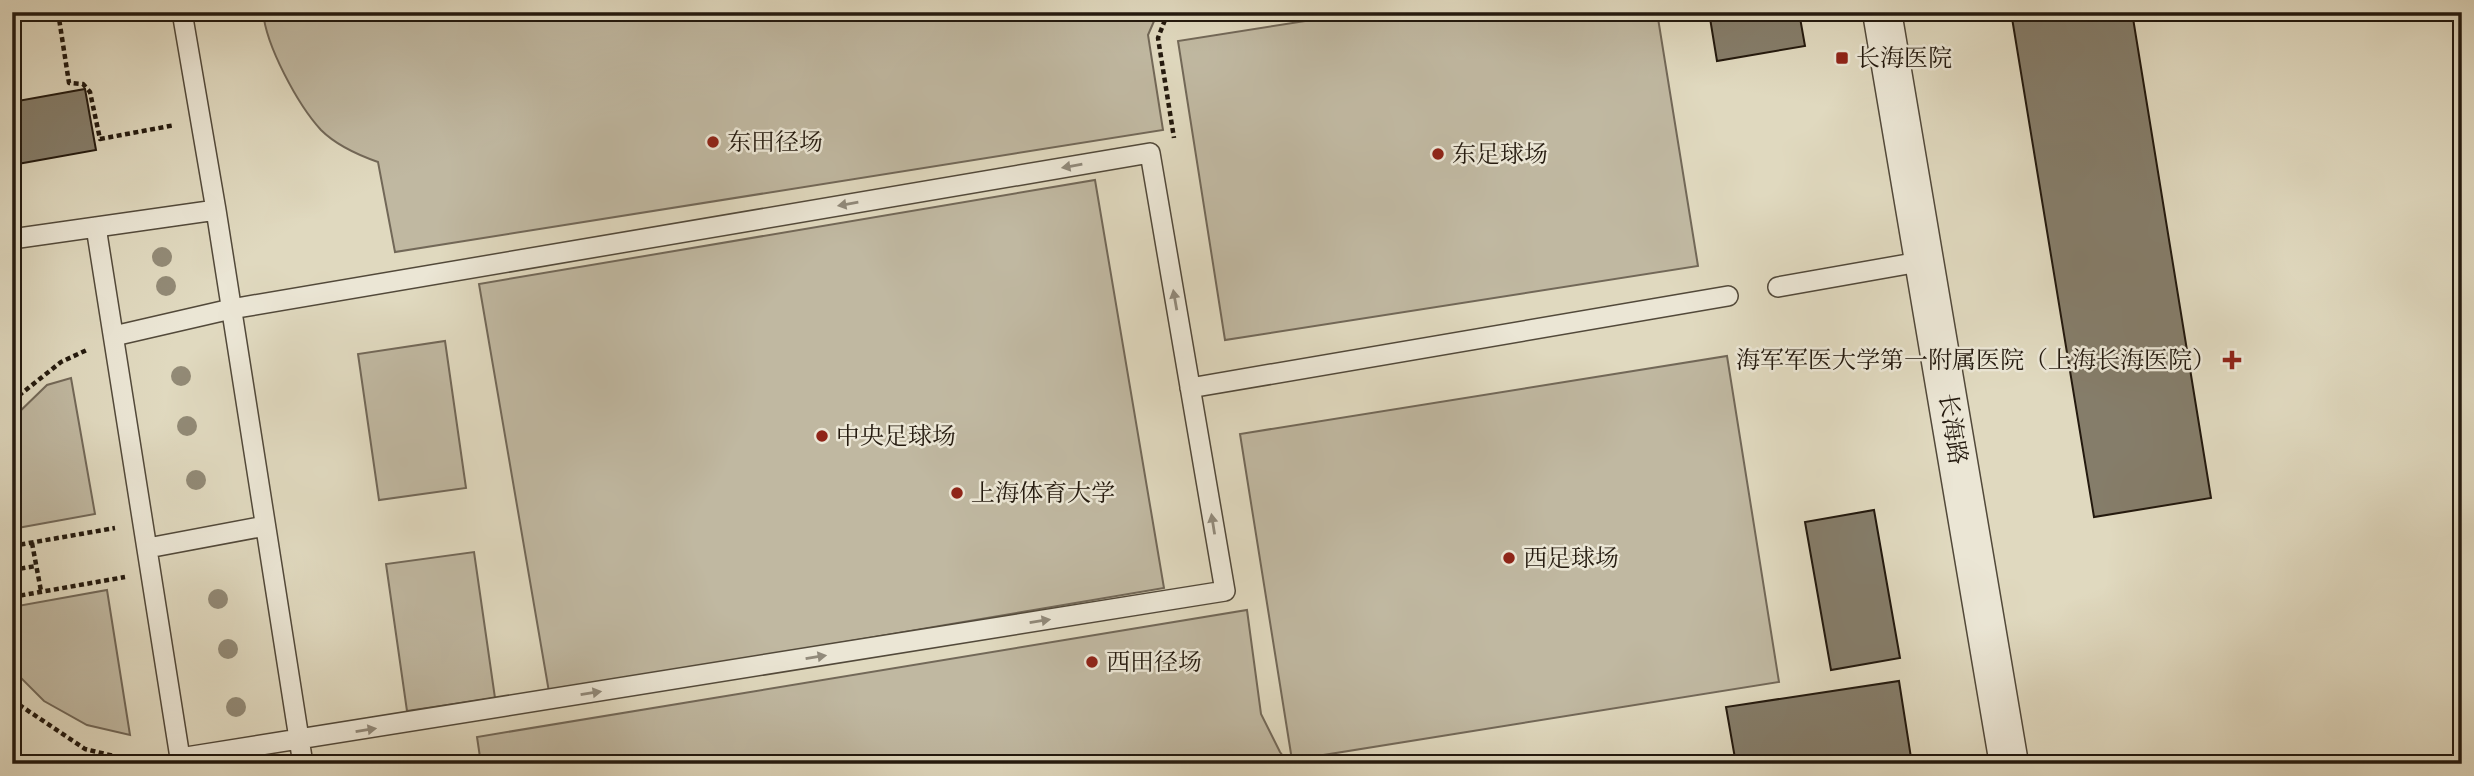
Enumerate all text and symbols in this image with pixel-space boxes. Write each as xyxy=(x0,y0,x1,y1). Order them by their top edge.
place label: 长海医院 xyxy=(1856,43,1952,73)
marker: 长海医院 xyxy=(1834,50,1850,66)
place label: 东田径场 xyxy=(727,127,823,157)
marker: 东田径场 xyxy=(705,134,721,150)
place label: 东足球场 xyxy=(1452,139,1548,169)
marker: 东足球场 xyxy=(1430,146,1446,162)
one-way arrow xyxy=(1061,161,1083,172)
one-way arrow xyxy=(837,199,859,210)
one-way arrow xyxy=(1169,289,1180,311)
place label: 海军军医大学第一附属医院（上海长海医院） xyxy=(1736,345,2216,375)
marker: 海军军医大学第一附属医院（上海长海医院） xyxy=(2222,350,2242,370)
street label: 长海路 xyxy=(1933,391,1973,467)
place label: 中央足球场 xyxy=(836,421,956,451)
marker: 中央足球场 xyxy=(814,428,830,444)
place label: 上海体育大学 xyxy=(971,478,1115,508)
marker: 上海体育大学 xyxy=(949,485,965,501)
one-way arrow xyxy=(1207,513,1218,535)
place label: 西足球场 xyxy=(1523,543,1619,573)
marker: 西足球场 xyxy=(1501,550,1517,566)
one-way arrow xyxy=(1029,615,1051,626)
place label: 西田径场 xyxy=(1106,647,1202,677)
one-way arrow xyxy=(805,651,827,662)
marker: 西田径场 xyxy=(1084,654,1100,670)
one-way arrow xyxy=(580,688,602,699)
one-way arrow xyxy=(355,724,377,735)

